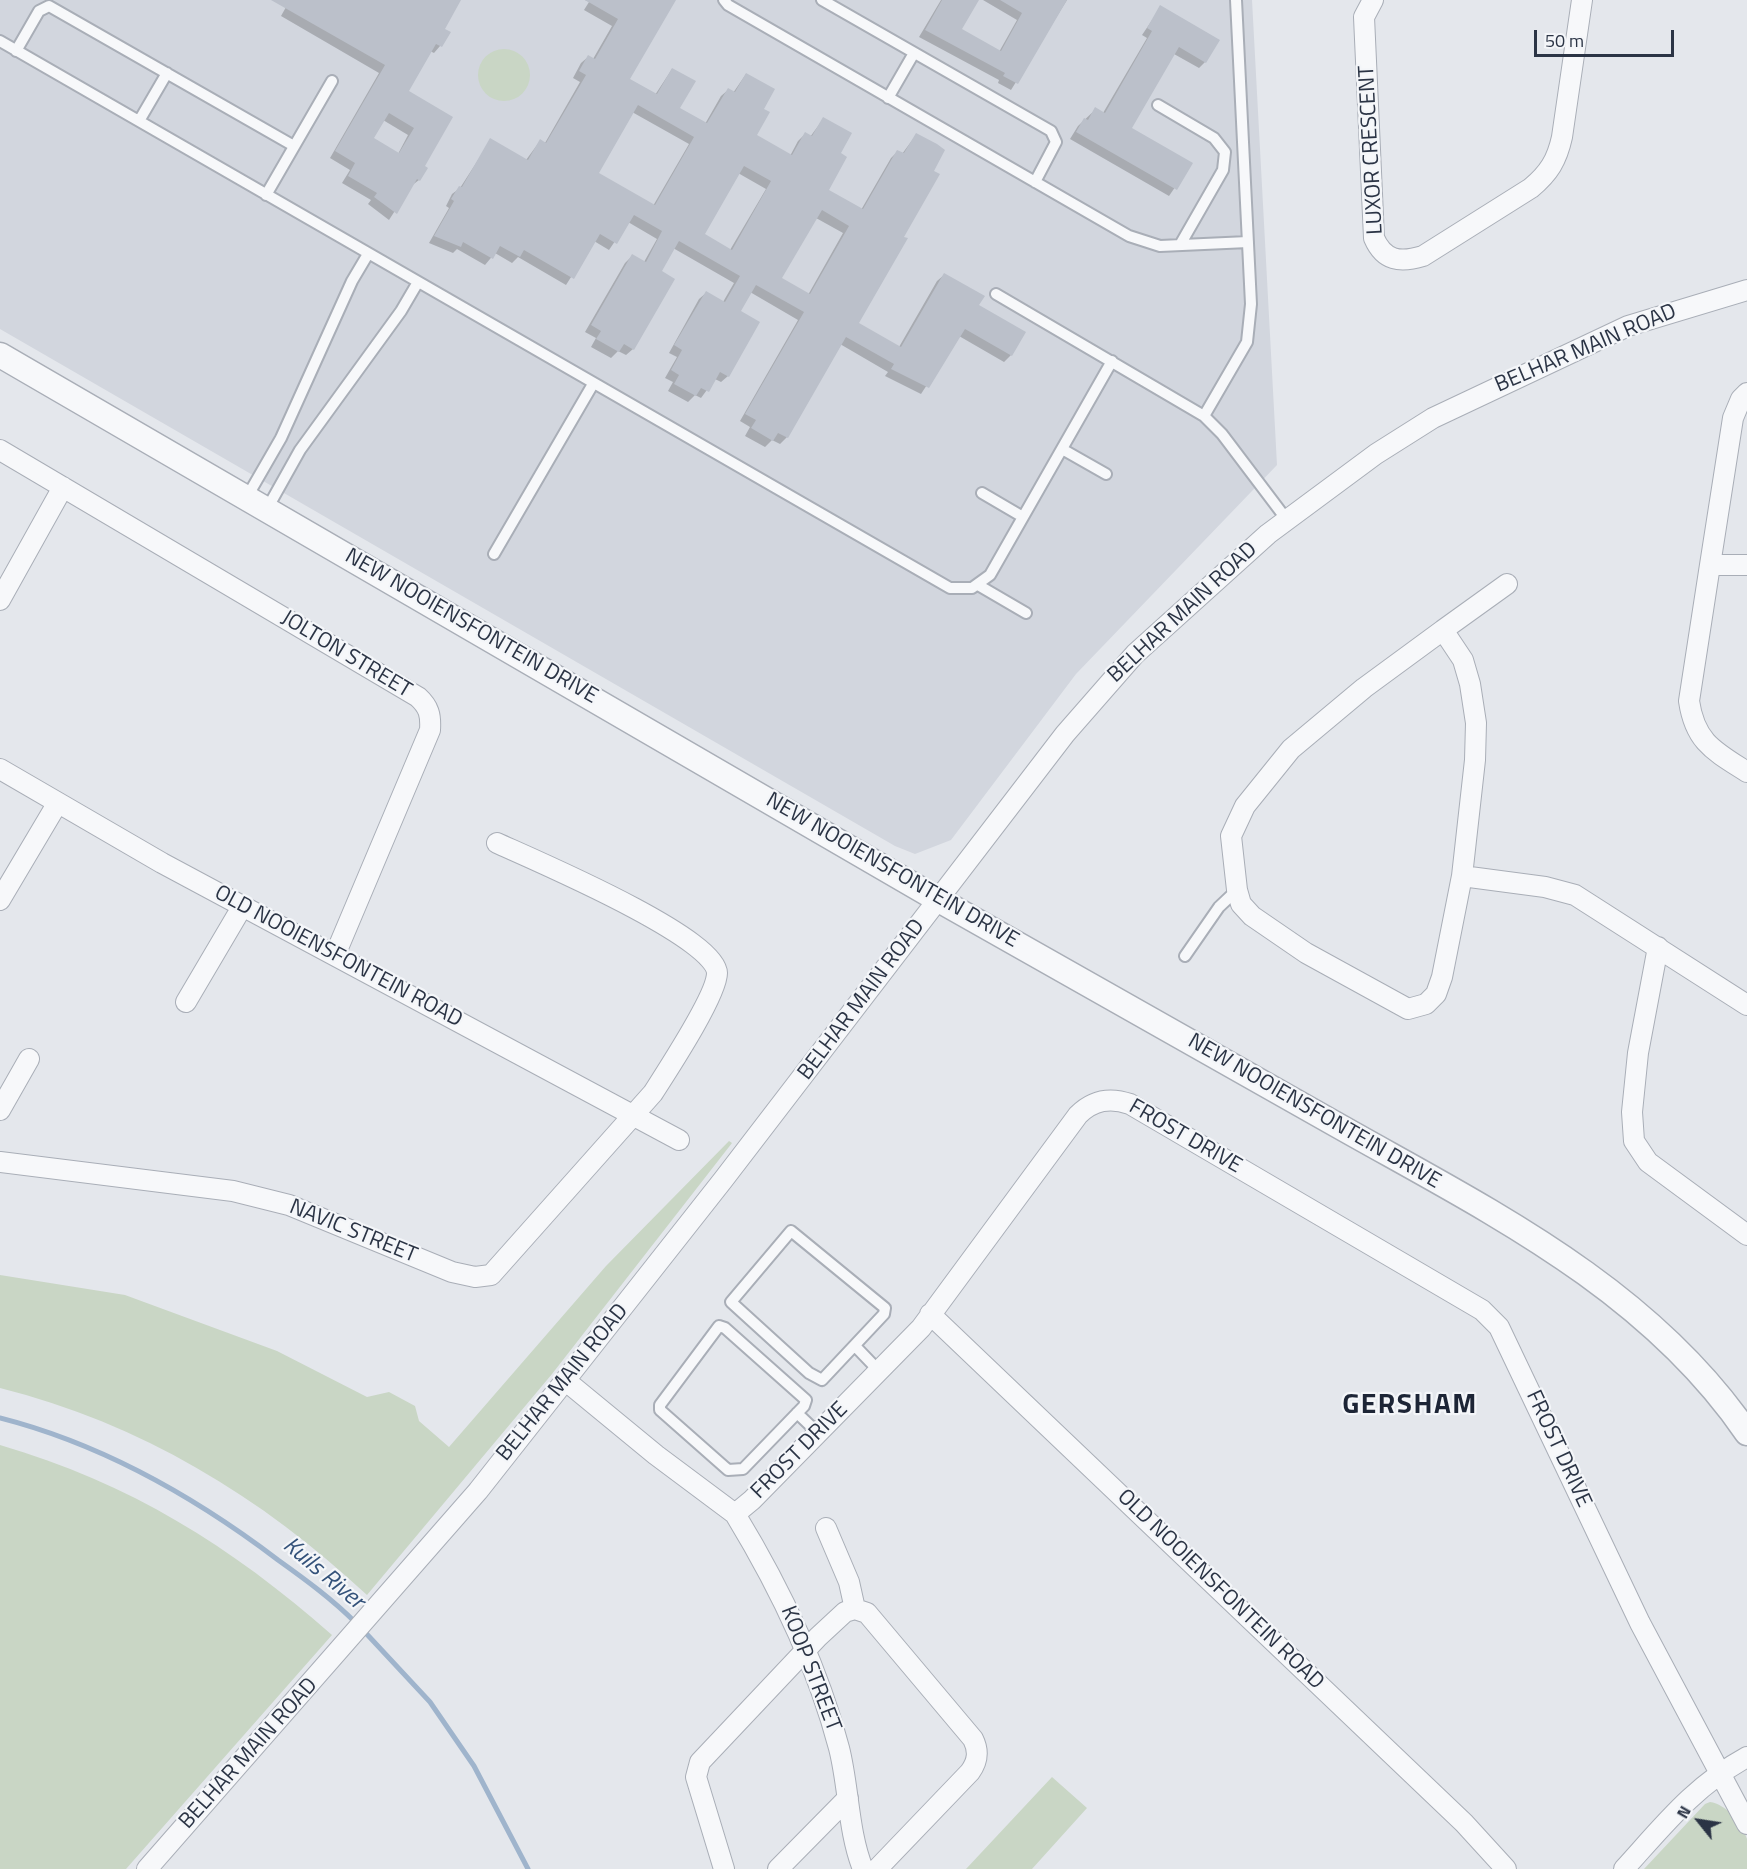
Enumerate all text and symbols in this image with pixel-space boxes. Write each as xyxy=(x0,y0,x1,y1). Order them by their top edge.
scale bar xyxy=(1537,18,1676,56)
text: 50 m xyxy=(1545,27,1584,54)
street label: LUXOR CRESCENT xyxy=(1354,65,1390,235)
street label: BELHAR MAIN ROAD xyxy=(1491,299,1681,399)
street label: BELHAR MAIN ROAD xyxy=(1103,537,1263,689)
street label: NEW NOOIENSFONTEIN DRIVE xyxy=(340,544,602,710)
street label: JOLTON STREET xyxy=(276,606,416,704)
street label: NEW NOOIENSFONTEIN DRIVE xyxy=(761,788,1023,954)
street label: OLD NOOIENSFONTEIN ROAD xyxy=(209,880,467,1034)
street label: BELHAR MAIN ROAD xyxy=(793,914,931,1086)
street label: NEW NOOIENSFONTEIN DRIVE xyxy=(1183,1029,1445,1195)
street label: FROST DRIVE xyxy=(1124,1094,1246,1180)
street label: NAVIC STREET xyxy=(285,1194,421,1270)
street label: BELHAR MAIN ROAD xyxy=(492,1299,634,1467)
street label: FROST DRIVE xyxy=(1519,1386,1597,1512)
district label: GERSHAM xyxy=(1342,1389,1478,1423)
street label: FROST DRIVE xyxy=(746,1397,854,1505)
street label: OLD NOOIENSFONTEIN ROAD xyxy=(1111,1484,1329,1696)
water label: Kuils River xyxy=(276,1532,370,1616)
street label: KOOP STREET xyxy=(774,1603,846,1735)
street label: BELHAR MAIN ROAD xyxy=(174,1673,324,1835)
north arrow xyxy=(1669,1791,1729,1851)
text: N xyxy=(1670,1801,1697,1823)

